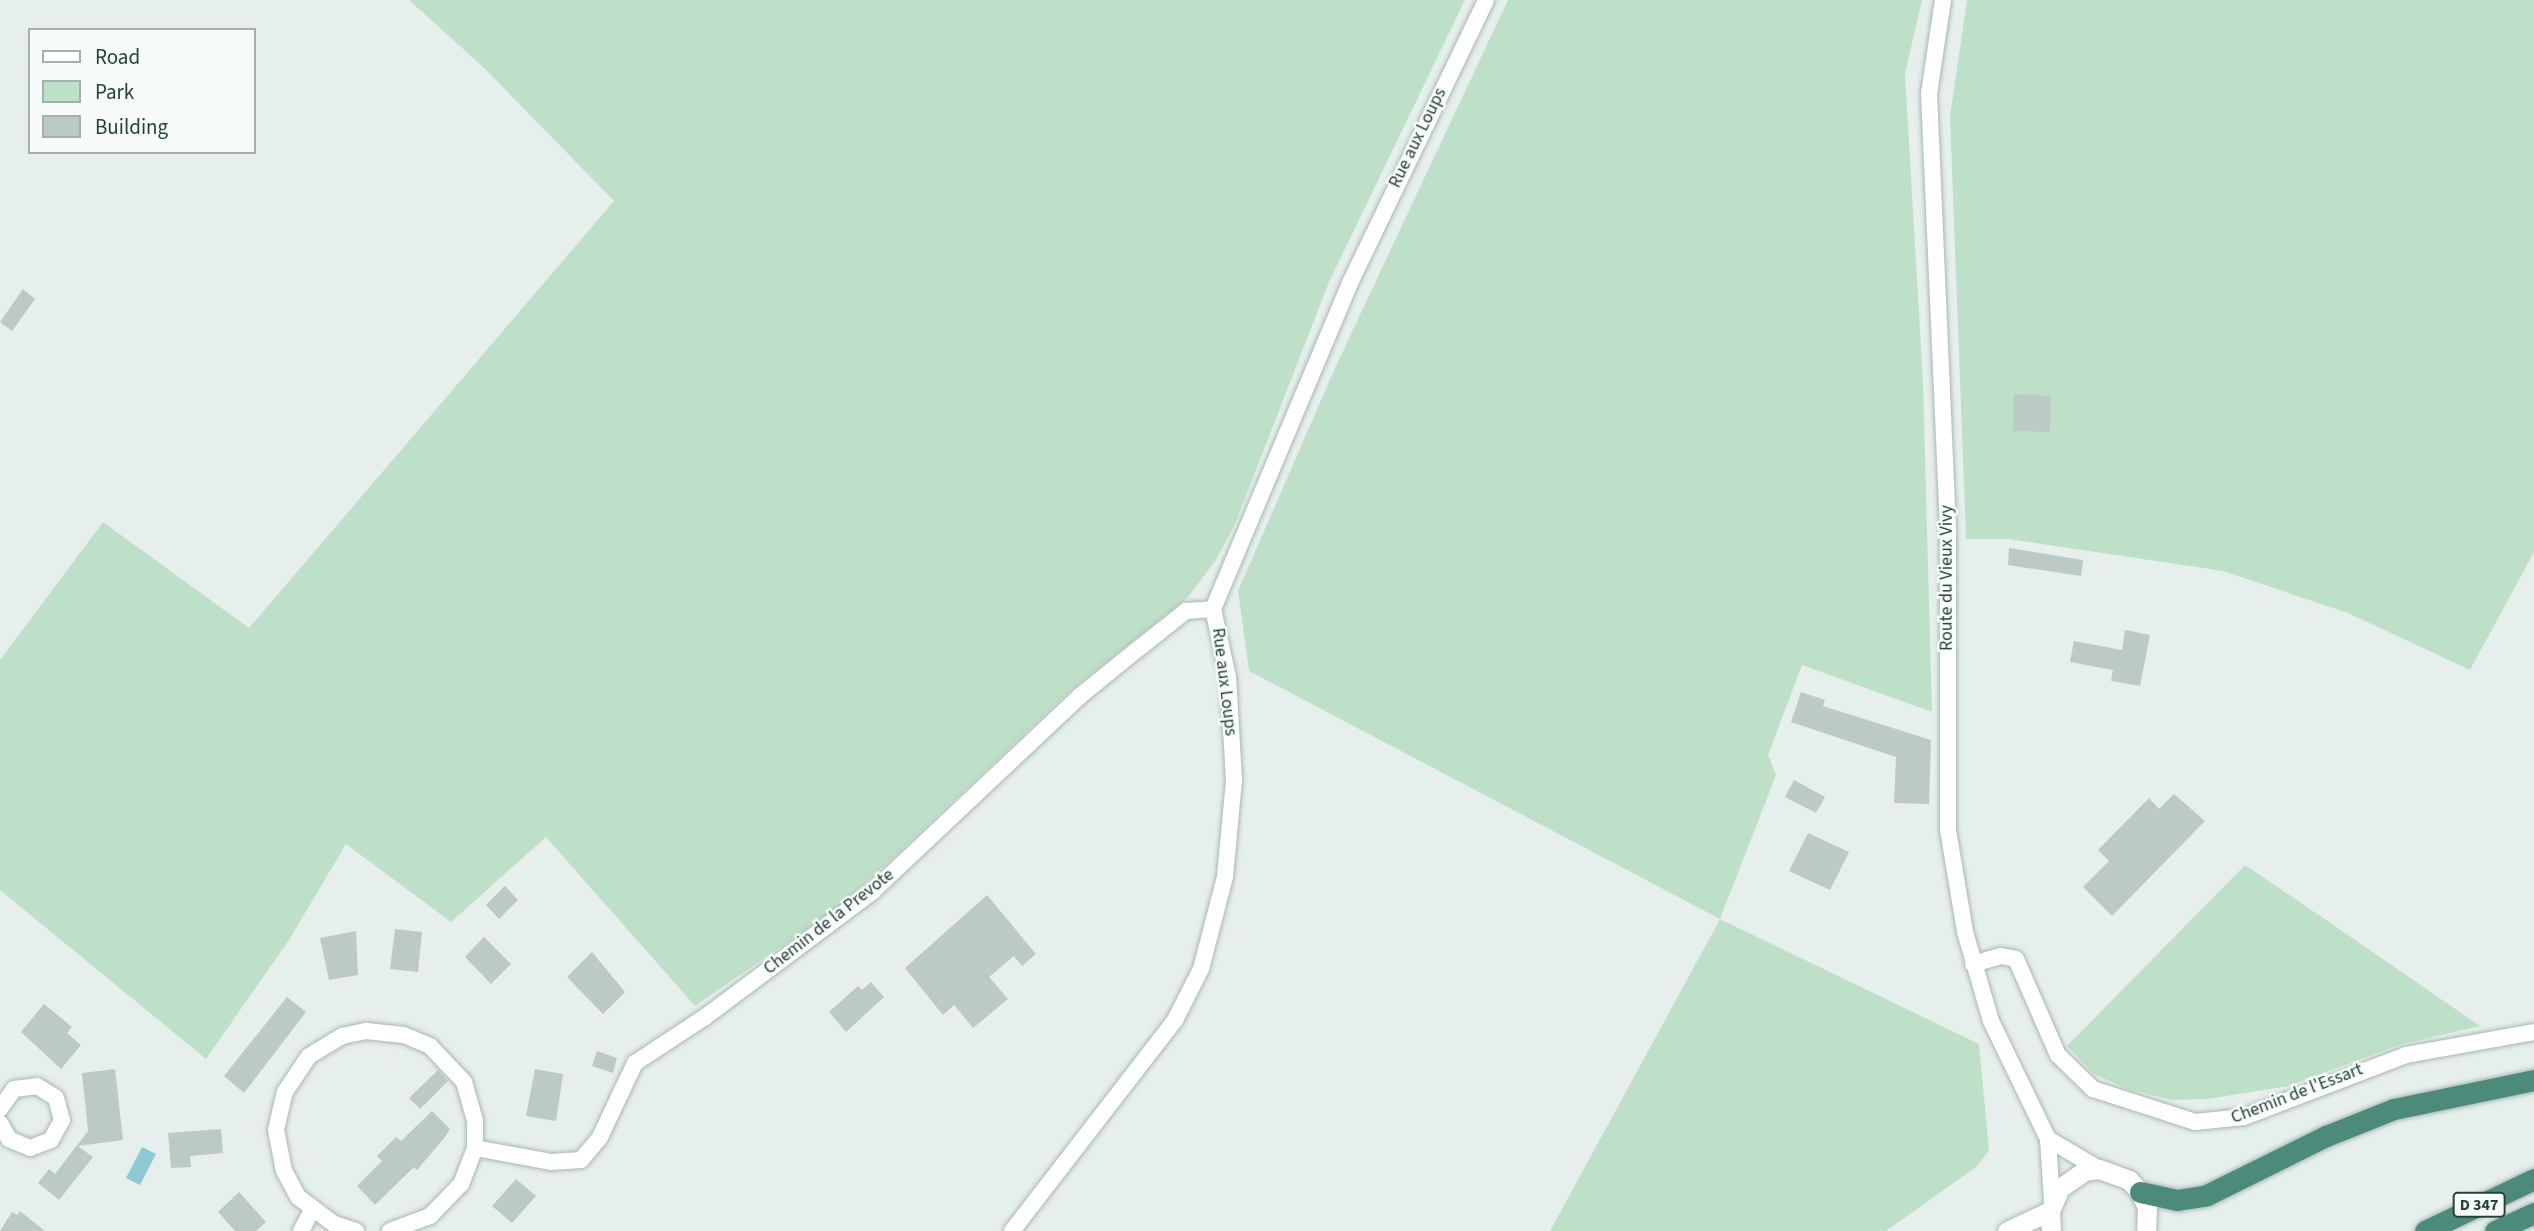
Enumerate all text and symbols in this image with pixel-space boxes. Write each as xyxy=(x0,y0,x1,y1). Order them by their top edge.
legend xyxy=(28,28,256,154)
text: Road xyxy=(95,42,140,72)
text: Park xyxy=(95,77,134,107)
street label: Rue aux Loups xyxy=(1384,84,1452,192)
text: Building xyxy=(95,112,168,142)
street label: Route du Vieux Vivy xyxy=(1936,505,1958,651)
street label: Rue aux Loups xyxy=(1207,627,1241,737)
street label: Chemin de la Prevote xyxy=(760,864,898,980)
street label: Chemin de l'Essart xyxy=(2228,1059,2366,1129)
road number: D 347 xyxy=(2451,1192,2507,1218)

